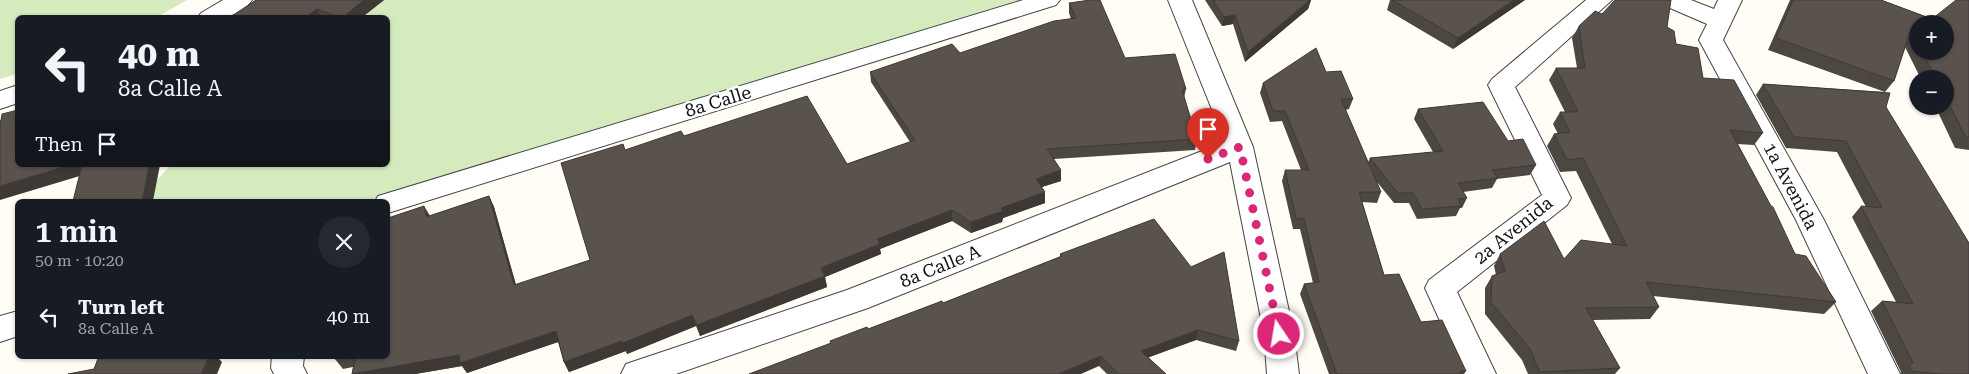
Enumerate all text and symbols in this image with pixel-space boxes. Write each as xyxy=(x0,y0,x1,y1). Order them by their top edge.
map controls xyxy=(1909,15,1954,115)
button: + xyxy=(1909,15,1954,60)
text: 40 m xyxy=(118,34,200,75)
icon: left xyxy=(35,35,100,100)
button: − xyxy=(1909,70,1954,115)
text: 8a Calle A xyxy=(118,76,222,101)
street label: 8a Calle xyxy=(682,81,754,121)
pin xyxy=(1187,108,1229,159)
icon: arrive xyxy=(1194,115,1222,143)
icon: arrive xyxy=(93,130,121,158)
text: Then xyxy=(35,133,83,156)
street label: 1a Avenida xyxy=(1759,139,1823,233)
street label: 2a Avenida xyxy=(1469,192,1557,268)
text: 1 min xyxy=(35,214,118,249)
button: close xyxy=(318,216,370,268)
street label: 8a Calle A xyxy=(897,240,984,292)
text: 50 m · 10:20 xyxy=(35,251,124,270)
text: Turn left xyxy=(78,296,164,319)
icon: left xyxy=(35,303,63,331)
text: 40 m xyxy=(327,305,370,328)
position arrow xyxy=(1252,307,1304,359)
text: 8a Calle A xyxy=(78,319,154,338)

